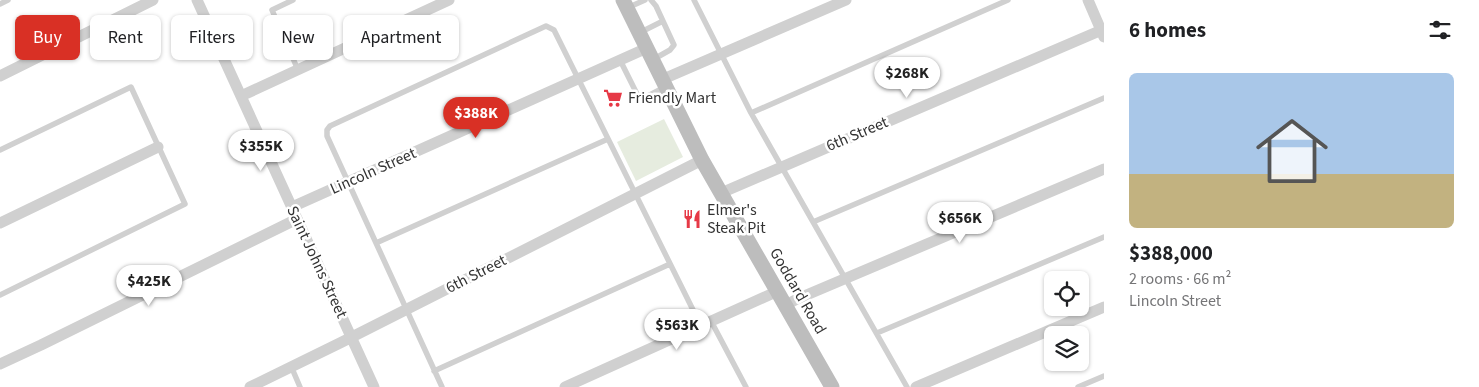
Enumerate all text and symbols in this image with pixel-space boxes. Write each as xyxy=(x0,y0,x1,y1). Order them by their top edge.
chip: Buy xyxy=(15,15,80,60)
chip: Rent xyxy=(90,15,161,60)
chip: Filters xyxy=(171,15,253,60)
chip: New xyxy=(263,15,333,60)
chip: Apartment xyxy=(343,15,459,60)
text: 6 homes xyxy=(1129,15,1206,45)
icon: filters xyxy=(1426,16,1454,44)
pin: $268K xyxy=(872,56,942,99)
text: $268K xyxy=(885,62,929,84)
supermarket icon: Friendly Mart xyxy=(602,87,624,109)
place label: Friendly Mart xyxy=(628,87,717,109)
pin: $388K xyxy=(441,96,511,139)
text: $388K xyxy=(454,102,498,124)
icon: home xyxy=(1247,106,1337,196)
street label: 6th Street xyxy=(823,111,892,157)
pin: $355K xyxy=(226,130,296,172)
text: $355K xyxy=(239,135,283,157)
street label: Lincoln Street xyxy=(326,142,420,200)
place label: Elmer's Steak Pit xyxy=(707,199,766,239)
street label: Saint Johns Street xyxy=(281,202,353,322)
pin: $656K xyxy=(925,202,995,244)
text: $656K xyxy=(938,207,982,229)
restaurant icon: Elmer's Steak Pit xyxy=(681,208,703,230)
text: $388,000 xyxy=(1129,238,1213,268)
street label: Goddard Road xyxy=(764,244,832,338)
street label: 6th Street xyxy=(442,249,511,299)
pin: $425K xyxy=(114,264,184,307)
text: 2 rooms · 66 m² xyxy=(1129,268,1231,290)
text: $425K xyxy=(127,270,171,292)
map controls xyxy=(1044,271,1089,371)
button: locate xyxy=(1044,271,1089,316)
text: Lincoln Street xyxy=(1129,290,1221,312)
pin: $563K xyxy=(642,308,712,351)
text: $563K xyxy=(655,314,699,336)
button: layers xyxy=(1044,326,1089,371)

